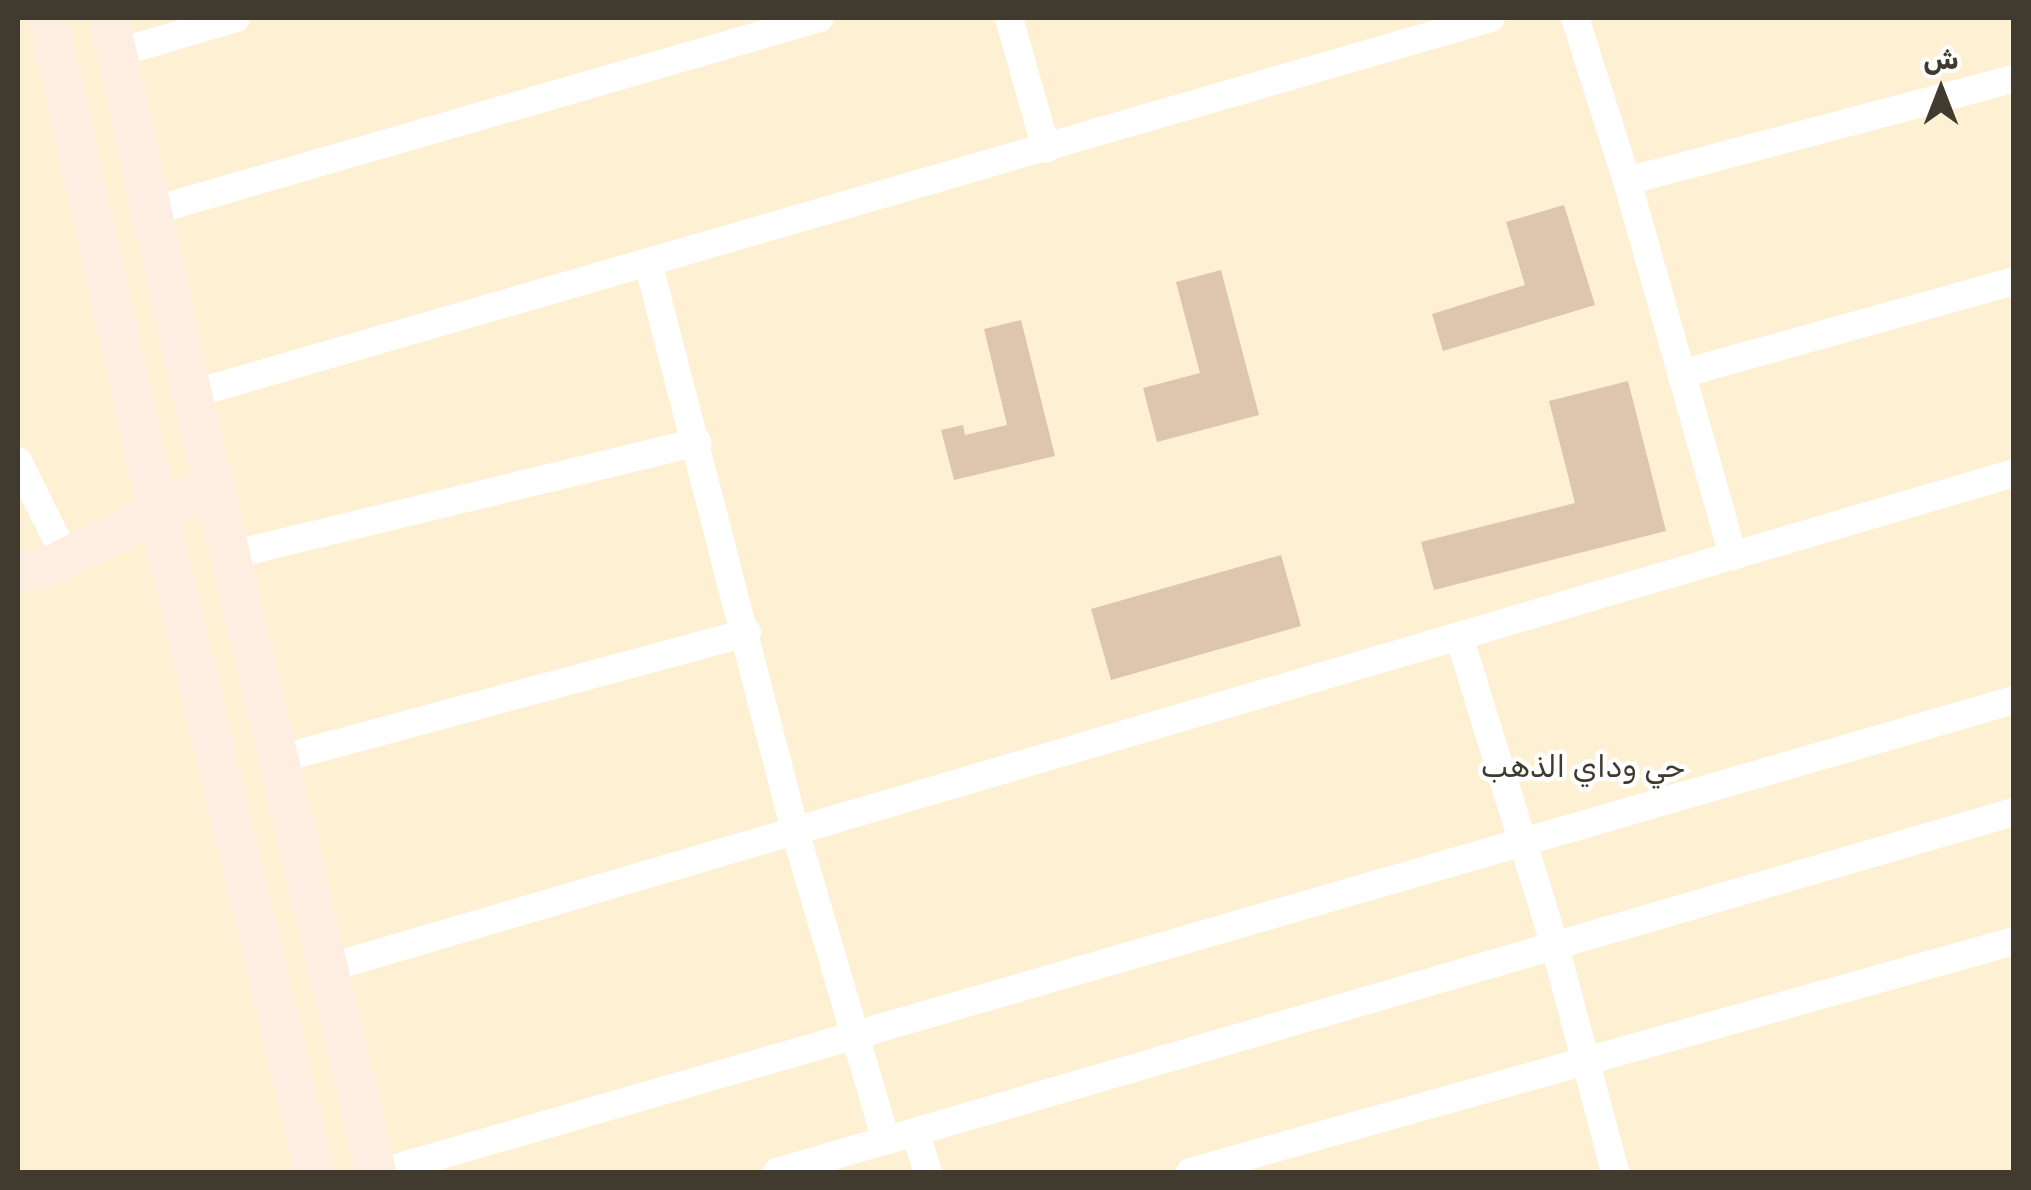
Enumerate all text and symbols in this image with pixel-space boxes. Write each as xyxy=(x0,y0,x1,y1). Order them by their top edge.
north arrow xyxy=(1891,40,1991,140)
text: ش xyxy=(1923,43,1959,76)
district label: حي وداي الذهب xyxy=(1481,749,1685,785)

